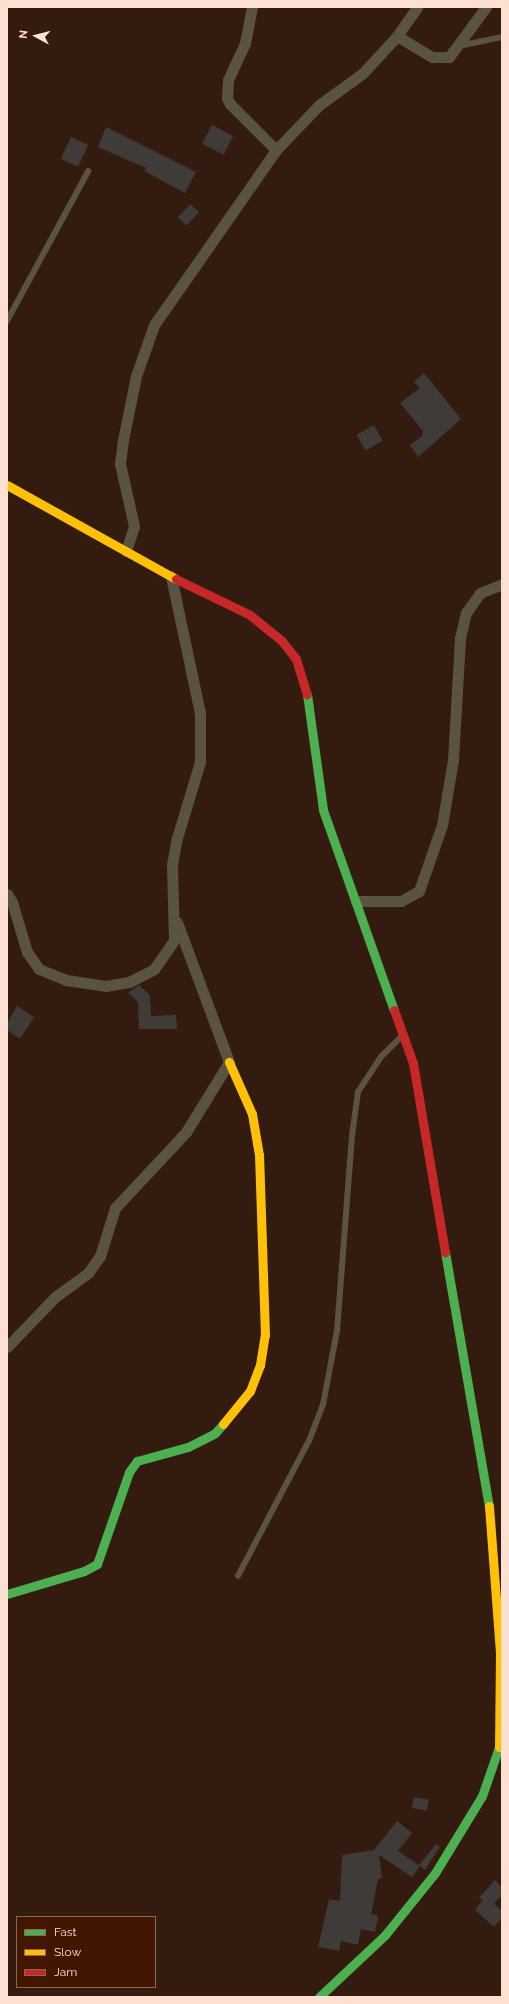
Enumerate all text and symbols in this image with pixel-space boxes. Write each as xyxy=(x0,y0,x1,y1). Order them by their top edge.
north arrow xyxy=(16,16,56,56)
text: N xyxy=(17,30,31,39)
legend xyxy=(16,1916,156,1988)
text: Fast xyxy=(54,1925,77,1939)
text: Slow xyxy=(54,1945,81,1959)
text: Jam xyxy=(54,1965,77,1979)

